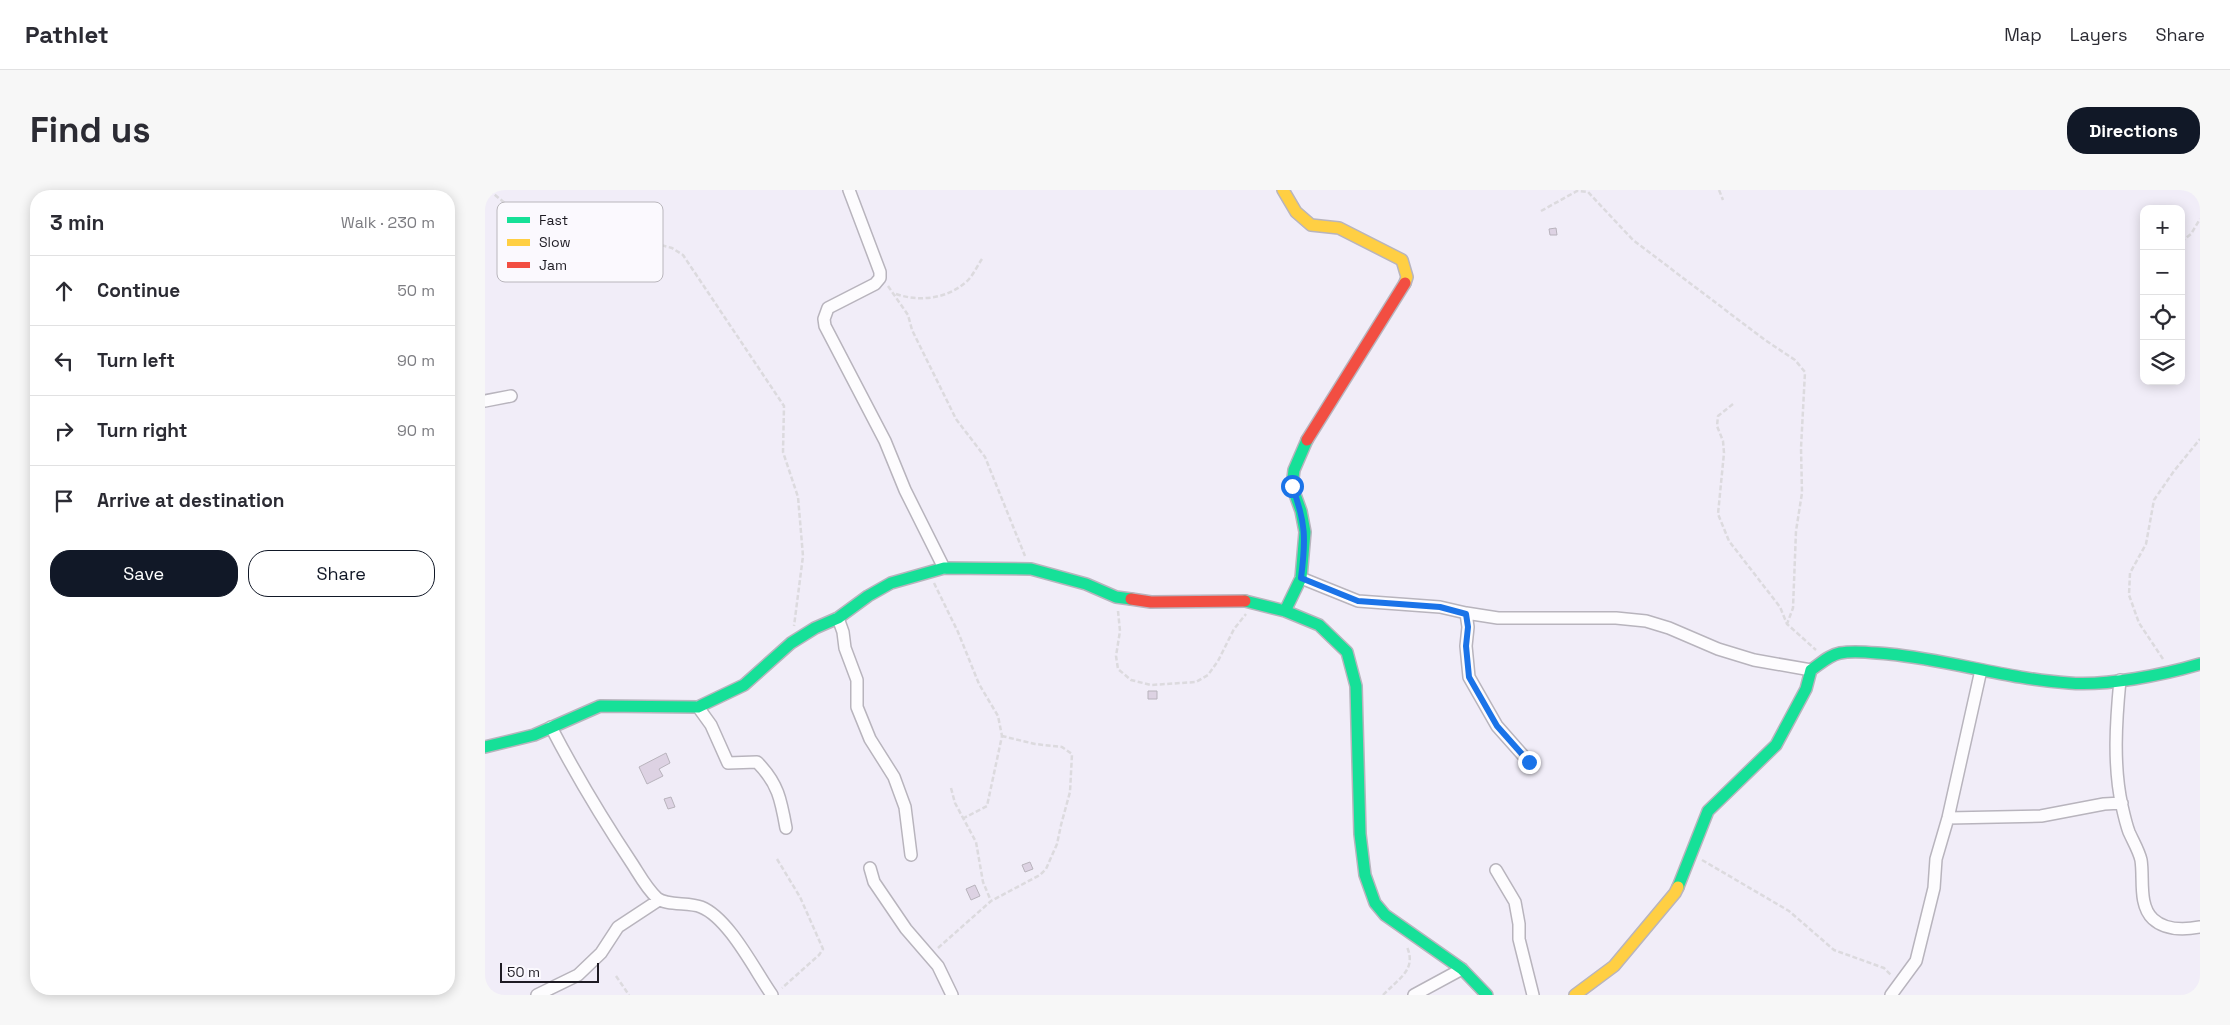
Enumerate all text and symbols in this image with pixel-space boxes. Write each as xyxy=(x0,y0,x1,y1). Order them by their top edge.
text: Pathlet xyxy=(25,19,109,50)
text: Map xyxy=(2004,23,2042,46)
text: Layers xyxy=(2070,23,2127,46)
text: Share xyxy=(2155,23,2205,46)
button: Directions xyxy=(2067,107,2200,154)
text: Find us xyxy=(30,108,151,152)
legend xyxy=(497,202,663,282)
map controls xyxy=(2140,205,2185,385)
button: + xyxy=(2140,205,2185,250)
text: 3 min xyxy=(50,209,105,236)
text: Fast xyxy=(539,211,568,229)
text: Walk · 230 m xyxy=(341,212,435,233)
text: Slow xyxy=(539,233,571,251)
button: − xyxy=(2140,250,2185,295)
text: Jam xyxy=(539,256,567,274)
icon: ahead xyxy=(50,277,78,305)
text: Continue xyxy=(97,278,180,303)
text: 50 m xyxy=(397,280,435,301)
button: locate xyxy=(2140,295,2185,340)
button: layers xyxy=(2140,340,2185,385)
icon: left xyxy=(50,347,78,375)
text: Turn left xyxy=(97,348,175,373)
text: 90 m xyxy=(397,350,435,371)
icon: right xyxy=(50,417,78,445)
text: Turn right xyxy=(97,418,187,443)
text: 90 m xyxy=(397,420,435,441)
route start xyxy=(1281,475,1304,498)
icon: arrive xyxy=(50,487,78,515)
text: Arrive at destination xyxy=(97,488,285,513)
button: Save xyxy=(50,550,238,597)
button: Share xyxy=(248,550,435,597)
route end xyxy=(1518,751,1541,774)
scale bar xyxy=(500,960,599,983)
text: 50 m xyxy=(507,963,540,981)

